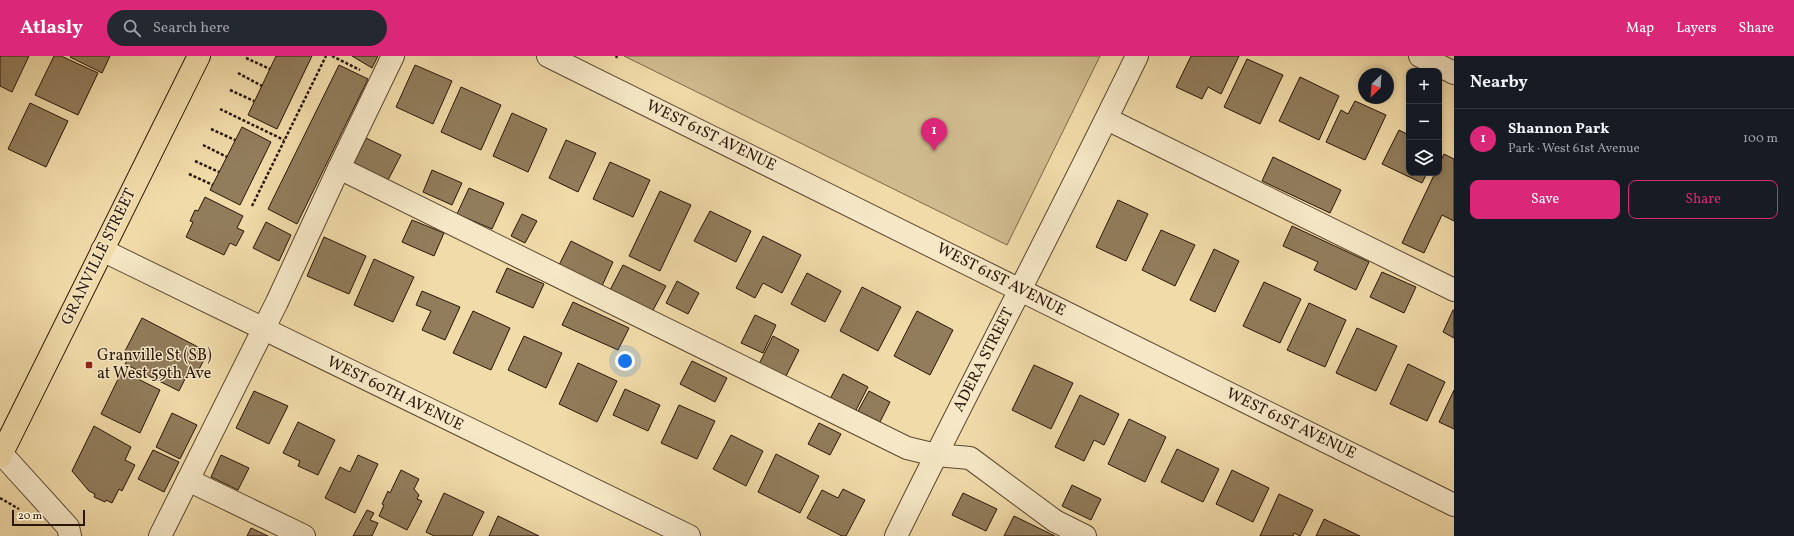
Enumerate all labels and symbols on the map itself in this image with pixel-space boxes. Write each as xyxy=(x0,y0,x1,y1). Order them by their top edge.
north arrow xyxy=(1358,68,1394,104)
street label: WEST 61ST AVENUE xyxy=(642,95,780,177)
pin: 1 xyxy=(921,118,947,151)
street label: GRANVILLE STREET xyxy=(56,185,142,329)
street label: WEST 61ST AVENUE xyxy=(933,238,1069,322)
street label: ADERA STREET xyxy=(948,304,1020,416)
place label: Granville St (SB) at West 59th Ave xyxy=(97,345,212,385)
street label: WEST 60TH AVENUE xyxy=(323,351,467,437)
your location xyxy=(615,351,635,371)
marker: Granville St (SB) at West 59th Ave xyxy=(84,360,94,370)
street label: WEST 61ST AVENUE xyxy=(1222,383,1360,465)
scale bar xyxy=(12,508,85,527)

